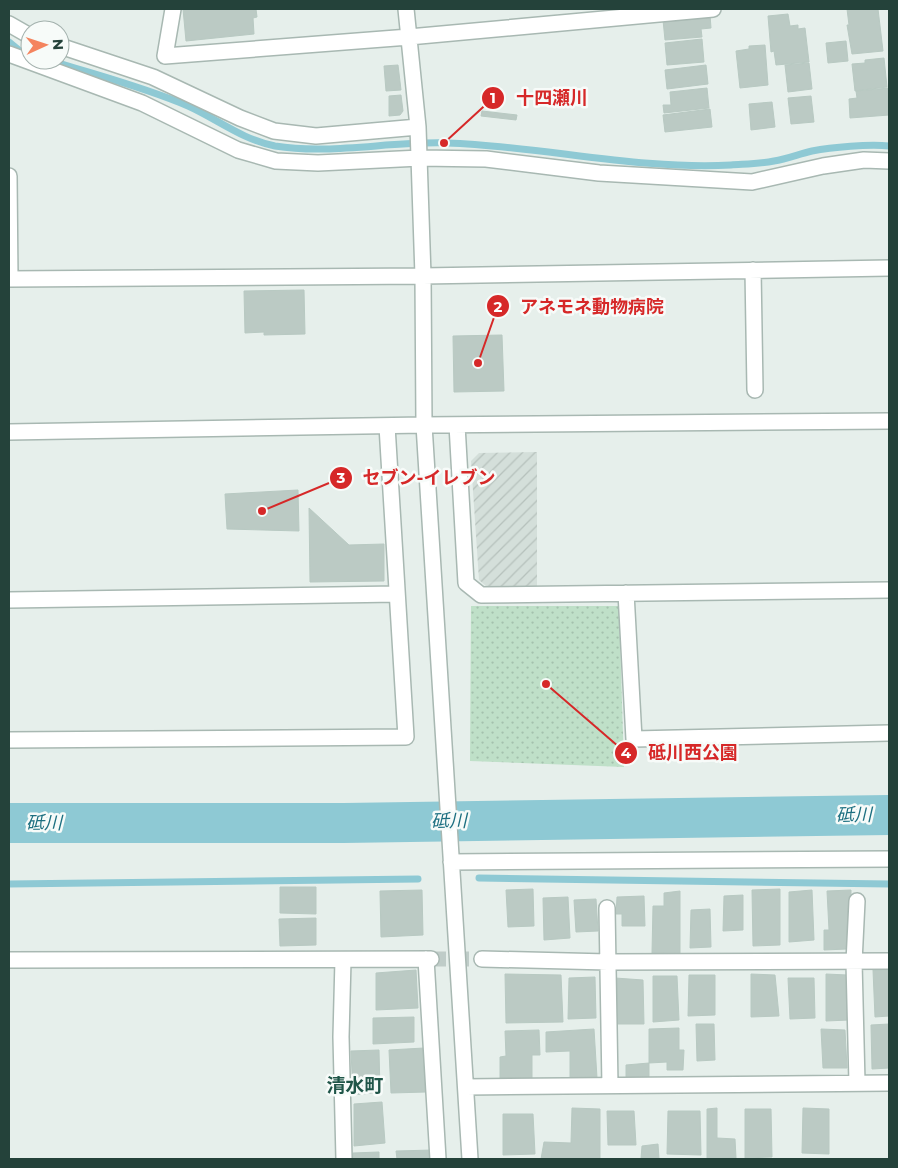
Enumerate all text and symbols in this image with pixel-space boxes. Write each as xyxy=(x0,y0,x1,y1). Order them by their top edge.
north arrow xyxy=(20,20,70,70)
text: N xyxy=(49,38,67,50)
callout: 十四瀬川 xyxy=(481,82,598,115)
text: 十四瀬川 xyxy=(516,87,588,109)
text: 1 xyxy=(490,88,496,107)
callout: アネモネ動物病院 xyxy=(485,290,674,323)
text: アネモネ動物病院 xyxy=(520,296,664,318)
text: 2 xyxy=(494,297,503,316)
callout: セブン-イレブン xyxy=(328,461,506,494)
text: セブン-イレブン xyxy=(363,467,495,489)
text: 3 xyxy=(336,468,346,487)
callout: 砥川西公園 xyxy=(613,737,748,770)
text: 砥川西公園 xyxy=(648,742,738,764)
text: 4 xyxy=(621,743,632,762)
water label: 砥川 xyxy=(836,804,874,826)
water label: 砥川 xyxy=(431,810,469,832)
water label: 砥川 xyxy=(26,812,64,834)
district label: 清水町 xyxy=(326,1074,384,1097)

